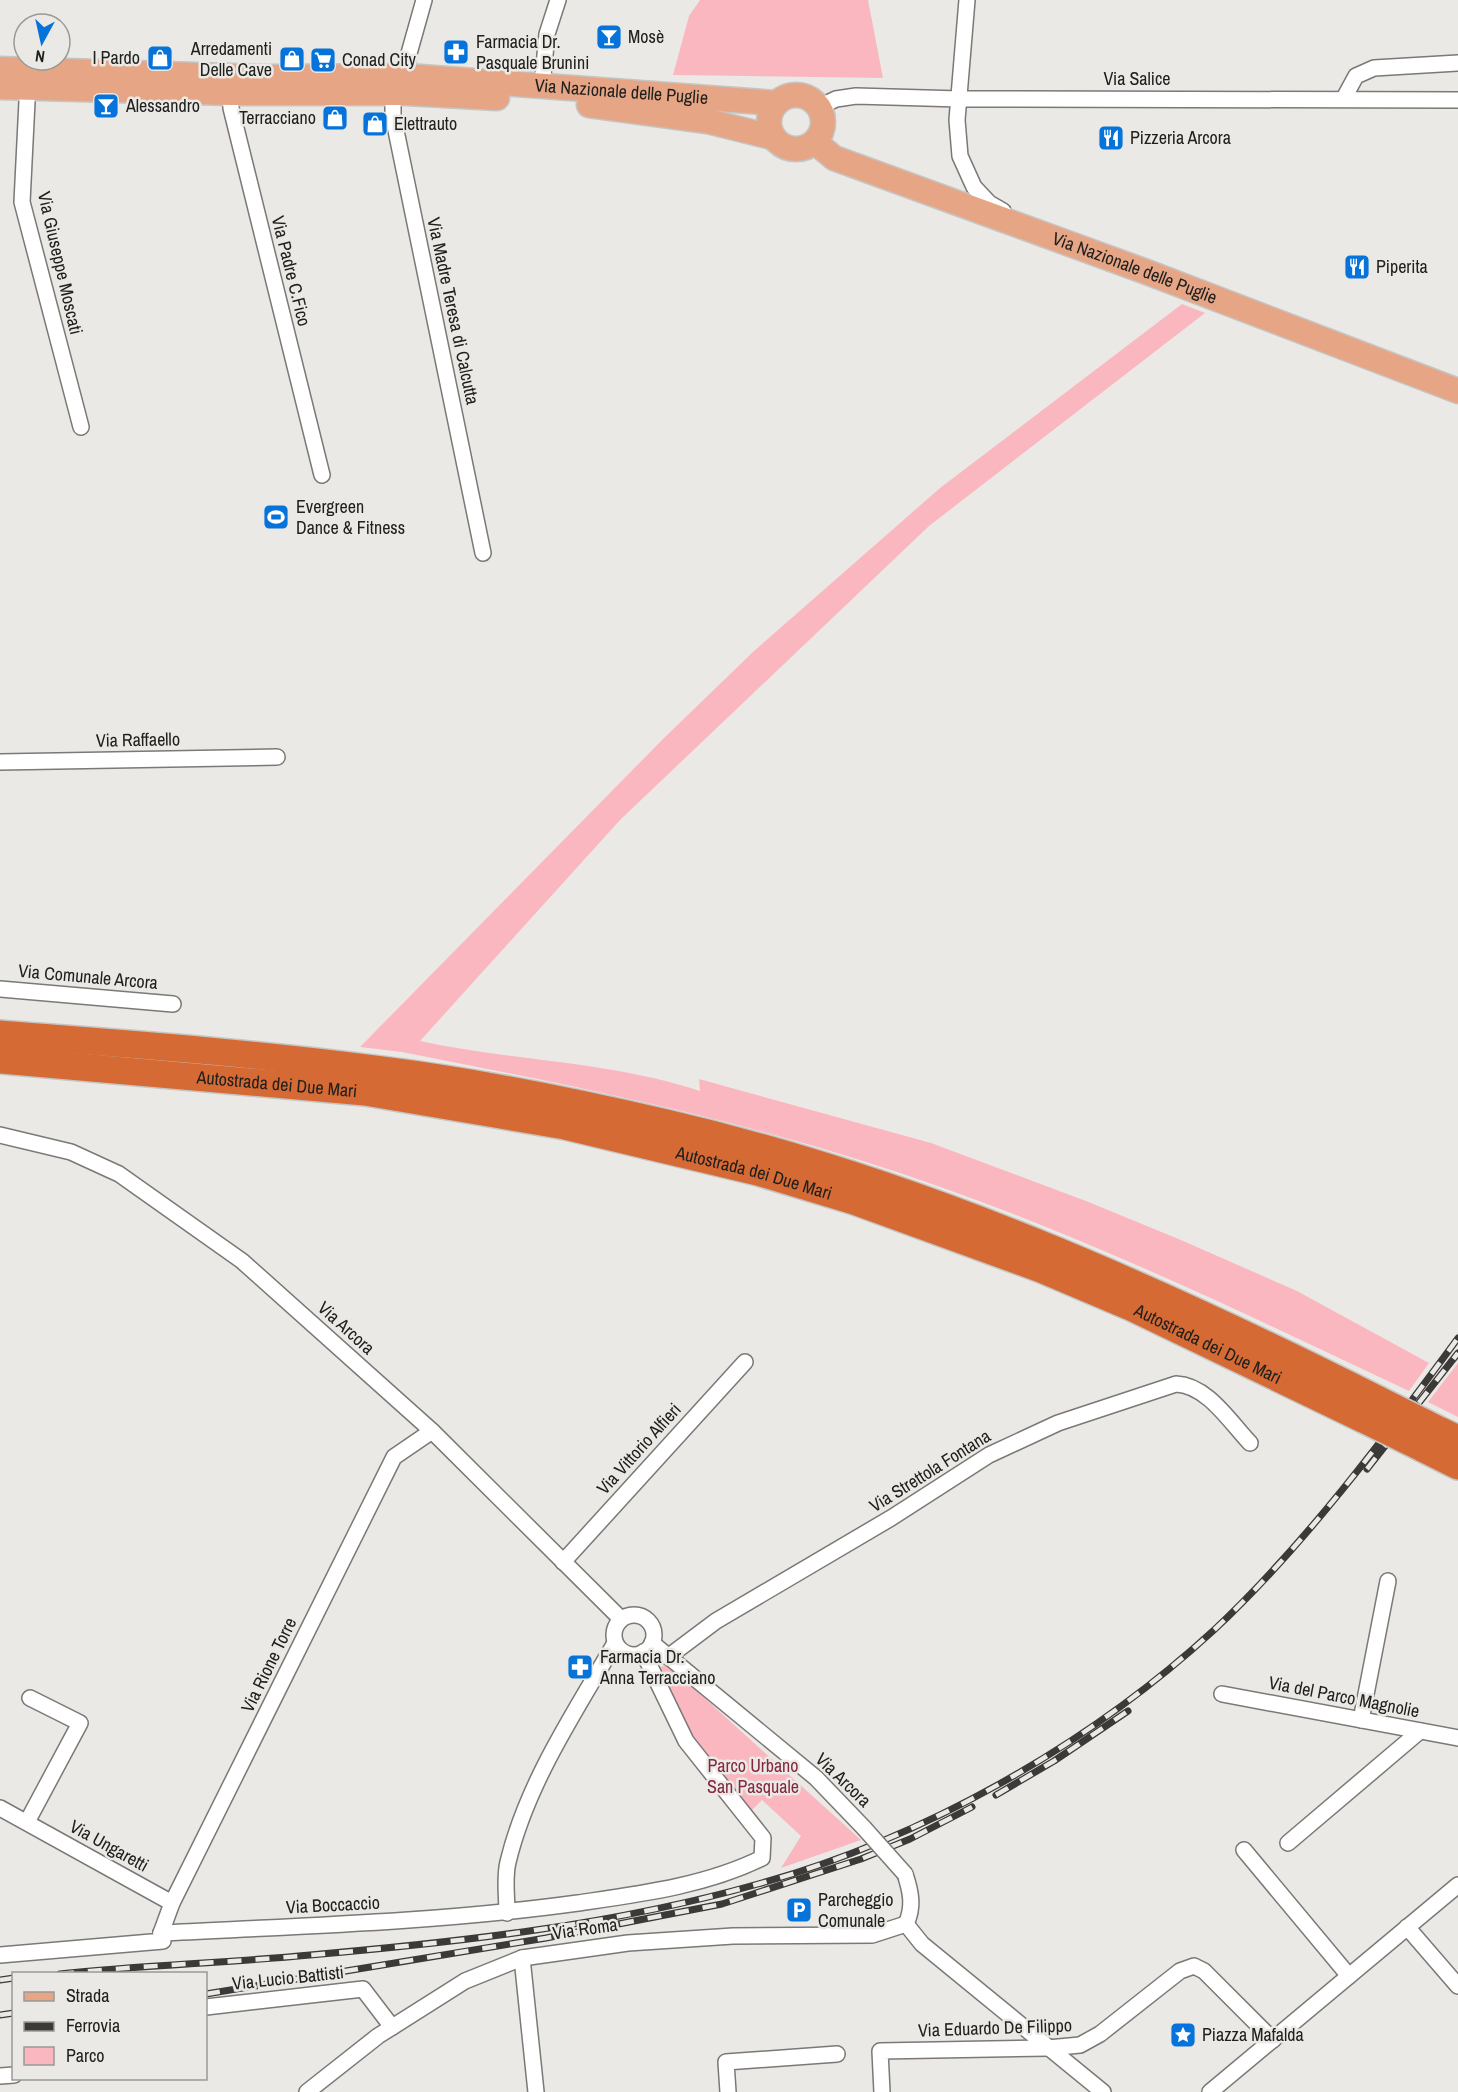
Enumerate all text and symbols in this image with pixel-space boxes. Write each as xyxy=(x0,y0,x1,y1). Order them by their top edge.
north arrow xyxy=(12,12,72,72)
bar icon: Mosè xyxy=(594,22,624,52)
place label: Mosè xyxy=(628,24,664,49)
place label: Farmacia Dr. Pasquale Brunini xyxy=(476,29,589,75)
place label: Arredamenti Delle Cave xyxy=(190,36,272,82)
pharmacy icon: Farmacia Dr. Pasquale Brunini xyxy=(441,37,471,67)
shop icon: I Pardo xyxy=(145,43,175,73)
shop icon: Arredamenti Delle Cave xyxy=(277,44,307,74)
text: N xyxy=(34,45,46,68)
place label: I Pardo xyxy=(92,45,140,70)
supermarket icon: Conad City xyxy=(308,45,338,75)
place label: Conad City xyxy=(342,47,416,72)
street label: Via Salice xyxy=(1103,66,1171,91)
street label: Via Nazionale delle Puglie xyxy=(534,72,709,110)
bar icon: Alessandro xyxy=(91,91,121,121)
place label: Alessandro xyxy=(125,93,200,118)
shop icon: Terracciano xyxy=(320,103,350,133)
place label: Terracciano xyxy=(239,105,316,130)
shop icon: Elettrauto xyxy=(360,109,390,139)
place label: Elettrauto xyxy=(394,111,457,136)
restaurant icon: Pizzeria Arcora xyxy=(1096,123,1126,153)
place label: Pizzeria Arcora xyxy=(1130,125,1231,150)
street label: Via Giuseppe Moscati xyxy=(32,189,89,337)
street label: Via Padre C.Fico xyxy=(266,213,317,329)
street label: Via Madre Teresa di Calcutta xyxy=(421,215,486,407)
street label: Via Nazionale delle Puglie xyxy=(1049,226,1221,310)
restaurant icon: Piperita xyxy=(1342,252,1372,282)
place label: Piperita xyxy=(1376,254,1428,279)
place label: Evergreen Dance & Fitness xyxy=(296,494,405,540)
sports icon: Evergreen Dance & Fitness xyxy=(261,502,291,532)
street label: Via Raffaello xyxy=(96,726,180,753)
street label: Via Comunale Arcora xyxy=(17,958,159,995)
street label: Autostrada dei Due Mari xyxy=(195,1064,358,1103)
street label: Autostrada dei Due Mari xyxy=(672,1140,835,1206)
street label: Via Arcora xyxy=(312,1295,380,1360)
street label: Autostrada dei Due Mari xyxy=(1129,1297,1286,1390)
street label: Via Vittorio Alfieri xyxy=(591,1397,686,1500)
street label: Via Strettola Fontana xyxy=(864,1423,995,1518)
street label: Via Rione Torre xyxy=(235,1613,302,1716)
place label: Farmacia Dr. Anna Terracciano xyxy=(599,1644,715,1690)
pharmacy icon: Farmacia Dr. Anna Terracciano xyxy=(565,1652,595,1682)
street label: Via del Parco Magnolie xyxy=(1267,1670,1422,1723)
street label: Via Arcora xyxy=(810,1747,877,1812)
park label: Parco Urbano San Pasquale xyxy=(707,1753,799,1799)
street label: Via Ungaretti xyxy=(65,1814,153,1878)
place label: Parcheggio Comunale xyxy=(818,1887,894,1933)
street label: Via Boccaccio xyxy=(285,1890,381,1919)
parking icon: Parcheggio Comunale xyxy=(784,1895,814,1925)
street label: Via Roma xyxy=(551,1912,619,1945)
street label: Via Lucio Battisti xyxy=(231,1959,345,1996)
legend xyxy=(12,1972,207,2080)
text: Strada xyxy=(66,1983,110,2008)
street label: Via Eduardo De Filippo xyxy=(918,2012,1072,2043)
text: Ferrovia xyxy=(66,2013,120,2038)
place icon: Piazza Mafalda xyxy=(1168,2020,1198,2050)
place label: Piazza Mafalda xyxy=(1202,2022,1304,2047)
text: Parco xyxy=(66,2043,105,2068)

